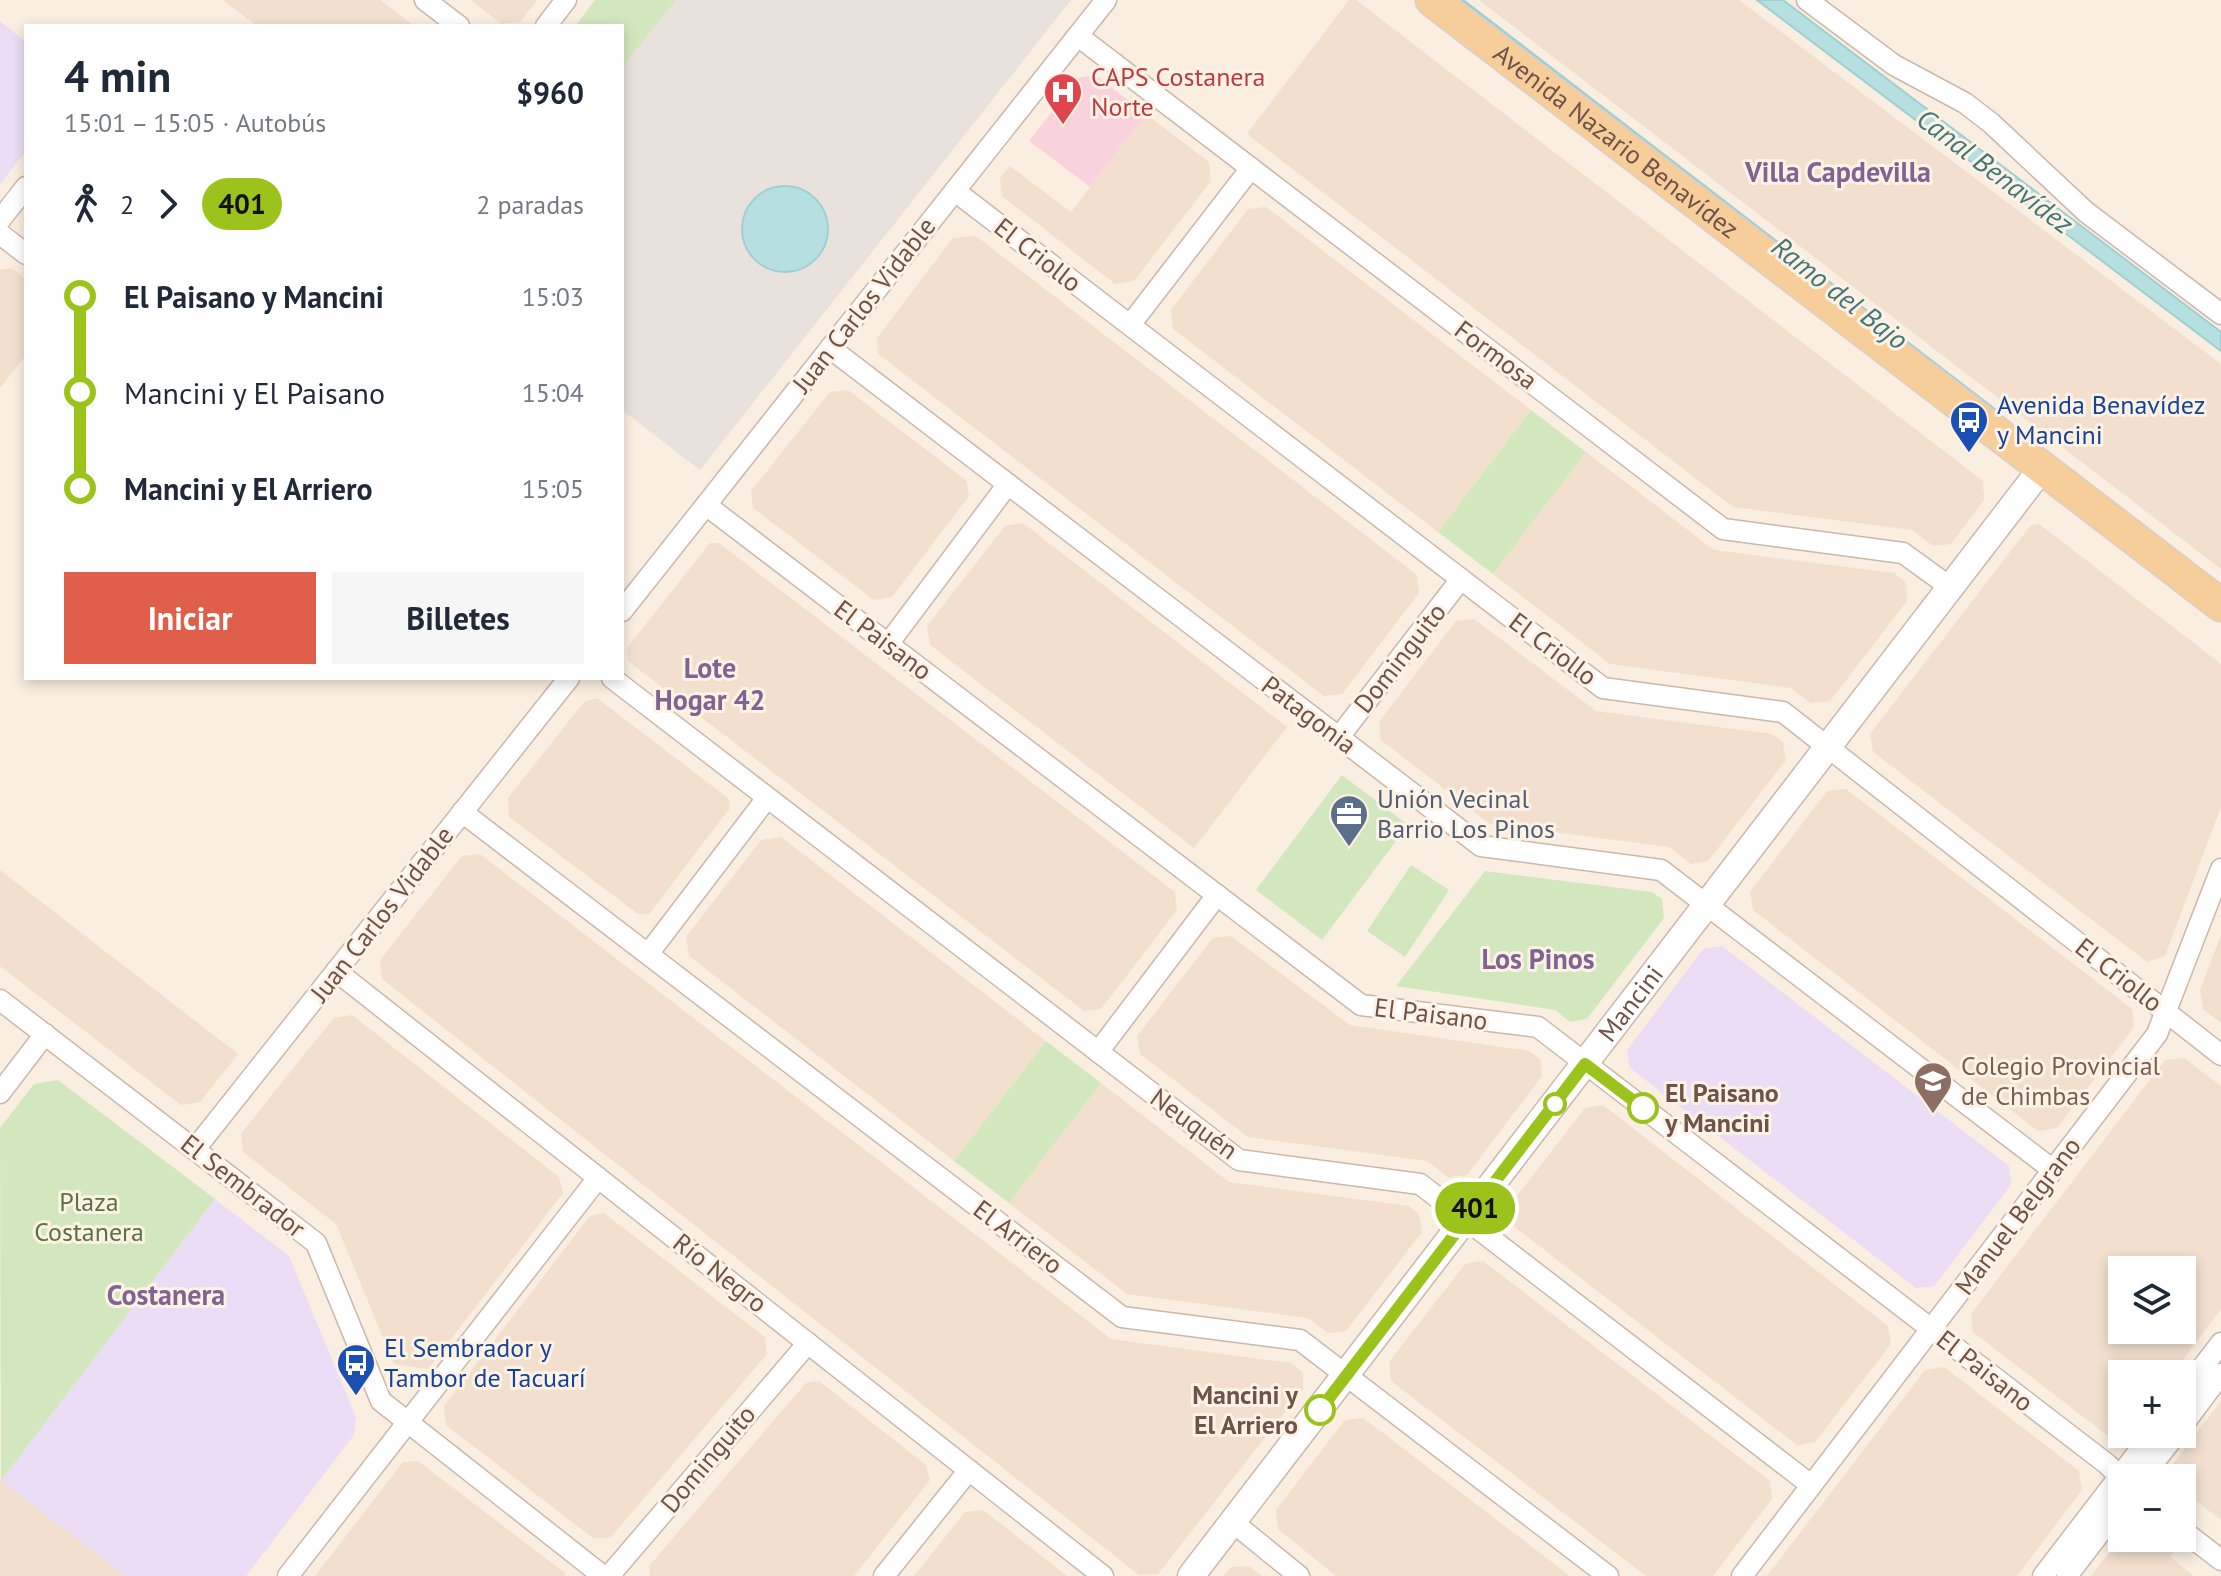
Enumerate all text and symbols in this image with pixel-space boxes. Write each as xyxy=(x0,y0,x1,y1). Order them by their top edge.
street label: Avenida Nazario Benavídez xyxy=(1487,36,1746,245)
text: 4 min xyxy=(64,47,171,104)
place label: CAPS Costanera Norte xyxy=(1091,60,1265,123)
hospital icon: CAPS Costanera Norte xyxy=(1042,71,1084,126)
text: $960 xyxy=(516,73,584,112)
water label: Canal Benavídez xyxy=(1910,100,2082,242)
text: 15:01 – 15:05 · Autobús xyxy=(64,106,326,139)
district label: Villa Capdevilla xyxy=(1744,153,1931,190)
icon: walk xyxy=(64,182,108,226)
icon: forward xyxy=(146,182,190,226)
text: 401 xyxy=(218,185,266,222)
text: 2 xyxy=(120,188,134,221)
text: 2 paradas xyxy=(476,188,584,221)
street label: Juan Carlos Vidable xyxy=(784,210,942,400)
street label: El Criollo xyxy=(988,210,1089,299)
water label: Ramo del Bajo xyxy=(1764,228,1916,358)
text: El Paisano y Mancini xyxy=(124,277,384,316)
text: 15:03 xyxy=(522,280,584,313)
street label: Formosa xyxy=(1448,313,1544,396)
text: Mancini y El Paisano xyxy=(124,373,385,412)
text: 15:04 xyxy=(522,376,584,409)
place label: Avenida Benavídez y Mancini xyxy=(1997,388,2205,451)
bus stop icon: Avenida Benavídez y Mancini xyxy=(1948,399,1990,454)
text: Mancini y El Arriero xyxy=(124,469,373,508)
text: 15:05 xyxy=(522,472,584,505)
button: Iniciar xyxy=(64,572,316,664)
button: Billetes xyxy=(332,572,584,664)
street label: El Paisano xyxy=(828,592,939,687)
street label: Dominguito xyxy=(1346,596,1453,719)
street label: El Criollo xyxy=(1503,605,1604,692)
district label: Lote Hogar 42 xyxy=(655,649,765,718)
street label: Patagonia xyxy=(1255,668,1363,761)
place label: Unión Vecinal Barrio Los Pinos xyxy=(1377,782,1555,845)
office icon: Unión Vecinal Barrio Los Pinos xyxy=(1328,793,1370,848)
street label: Juan Carlos Vidable xyxy=(302,819,460,1009)
street label: El Criollo xyxy=(2069,930,2170,1019)
district label: Los Pinos xyxy=(1481,940,1595,977)
street label: Mancini xyxy=(1591,958,1670,1048)
street label: El Paisano xyxy=(1372,990,1490,1037)
place label: Colegio Provincial de Chimbas xyxy=(1961,1049,2161,1112)
school or university icon: Colegio Provincial de Chimbas xyxy=(1912,1060,1954,1115)
place label: El Paisano y Mancini xyxy=(1664,1076,1779,1139)
street label: Neuquén xyxy=(1144,1081,1245,1166)
unlabelled marker xyxy=(1544,1093,1566,1115)
marker: El Paisano y Mancini xyxy=(1628,1093,1658,1123)
street label: El Sembrador xyxy=(174,1127,312,1245)
street label: Manuel Belgrano xyxy=(1947,1130,2088,1301)
line badge: 401 xyxy=(1429,1182,1521,1234)
park label: Plaza Costanera xyxy=(34,1185,144,1248)
text: 401 xyxy=(1451,1189,1499,1226)
street label: El Arriero xyxy=(967,1192,1070,1281)
street label: Río Negro xyxy=(667,1226,774,1320)
map controls xyxy=(2108,1256,2196,1552)
button: layers xyxy=(2108,1256,2196,1344)
district label: Costanera xyxy=(107,1276,225,1313)
street label: El Paisano xyxy=(1930,1323,2040,1419)
place label: El Sembrador y Tambor de Tacuarí xyxy=(384,1331,586,1394)
bus stop icon: El Sembrador y Tambor de Tacuarí xyxy=(335,1342,377,1397)
button: + xyxy=(2108,1360,2196,1448)
place label: Mancini y El Arriero xyxy=(1192,1378,1299,1441)
marker: Mancini y El Arriero xyxy=(1305,1395,1335,1425)
street label: Dominguito xyxy=(653,1398,762,1519)
button: − xyxy=(2108,1464,2196,1552)

